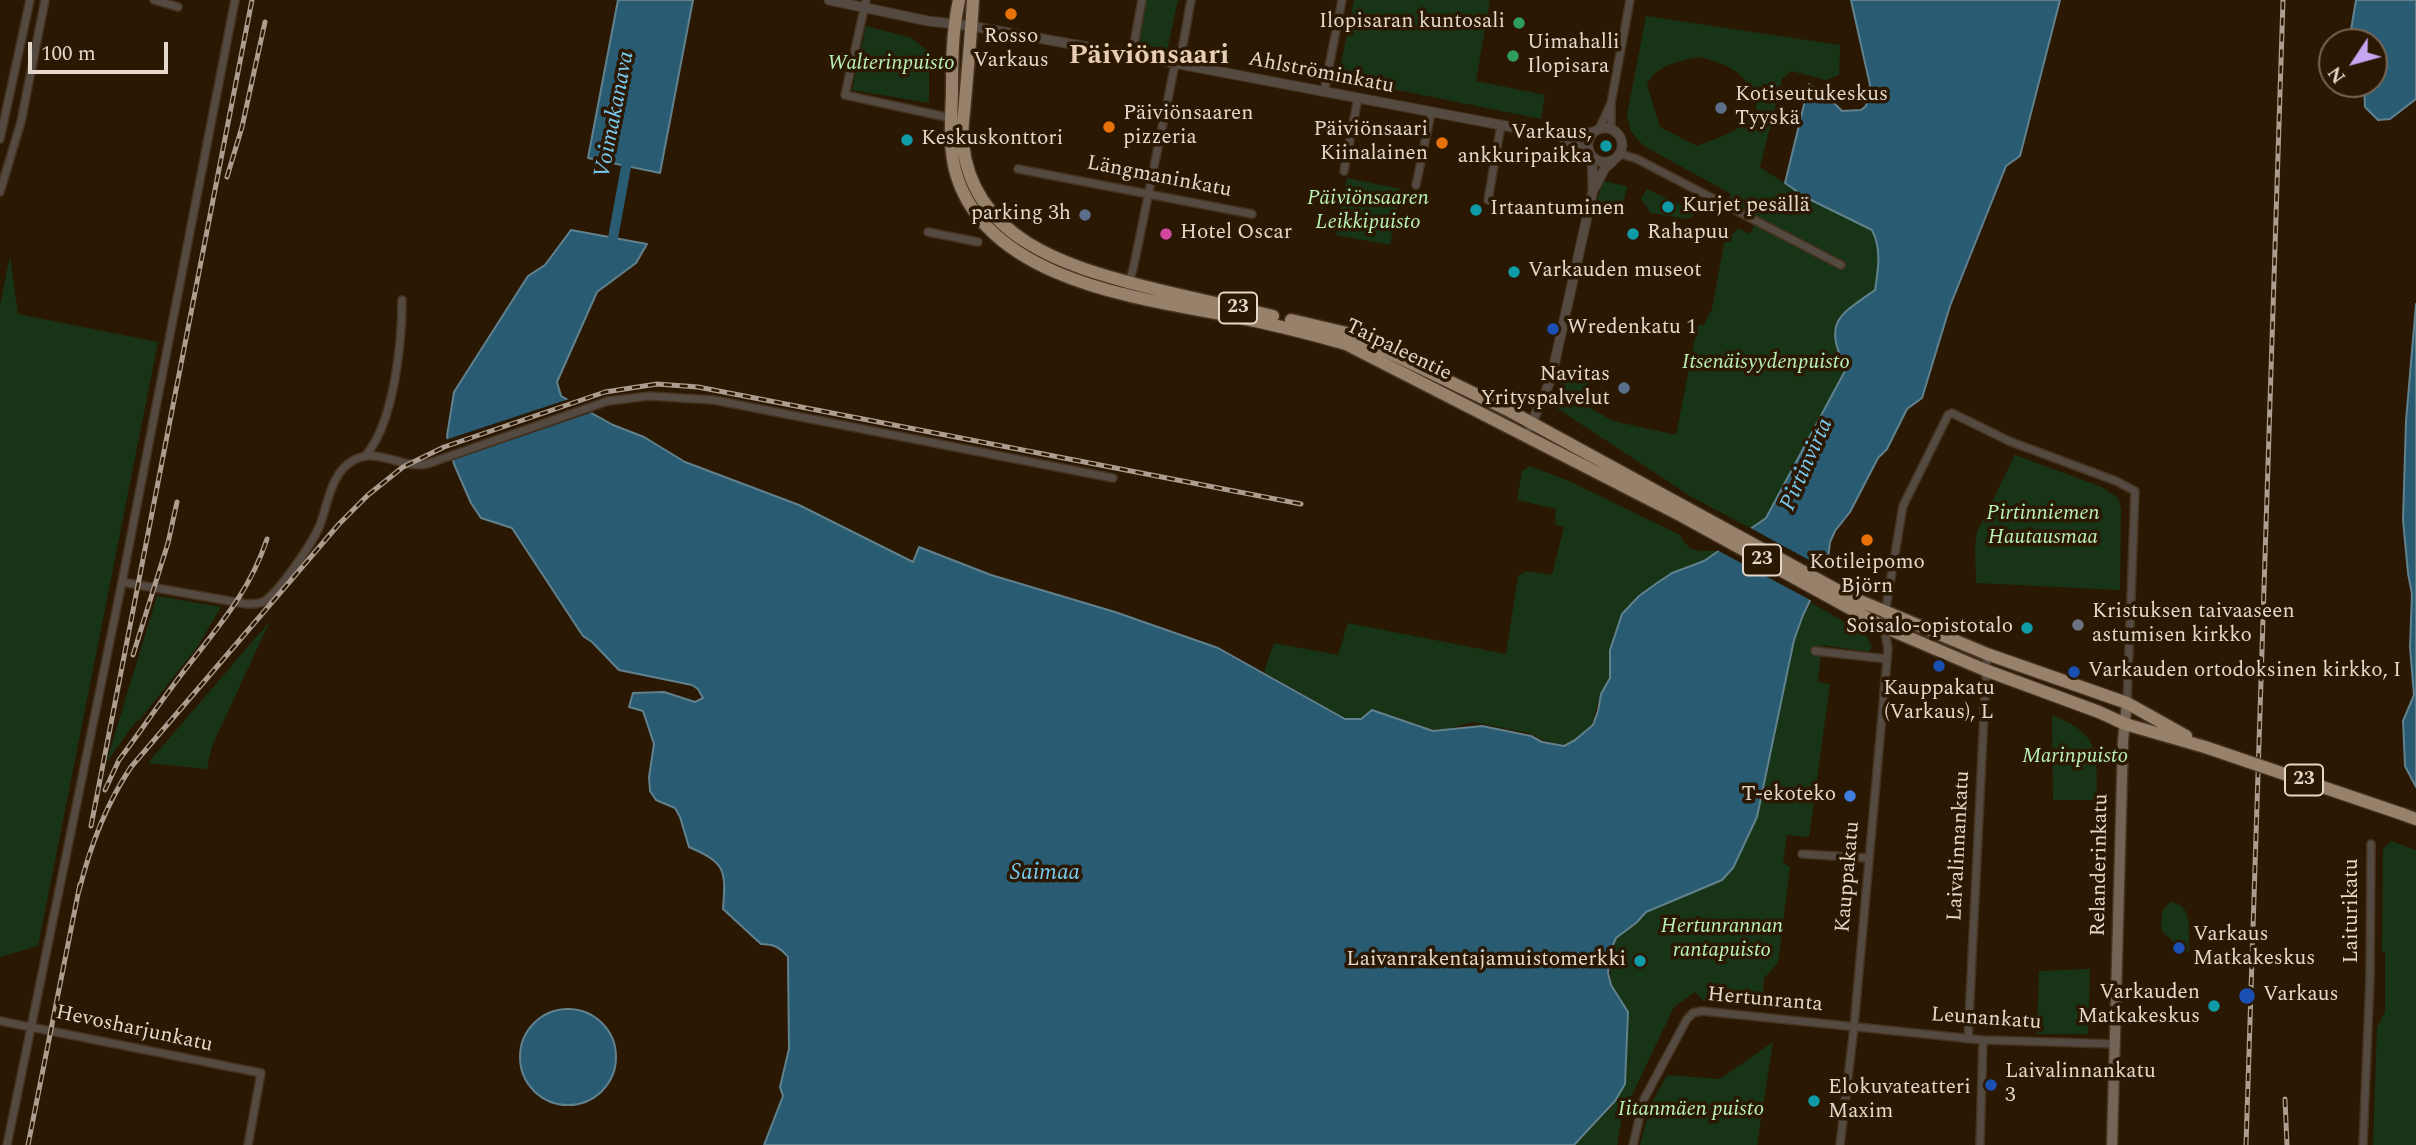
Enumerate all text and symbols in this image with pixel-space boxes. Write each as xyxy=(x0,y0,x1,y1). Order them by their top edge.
marker: Rosso Varkaus xyxy=(1003,6,1019,22)
place label: Ilopisaran kuntosali xyxy=(1319,10,1505,36)
marker: Ilopisaran kuntosali xyxy=(1511,15,1527,31)
place label: Rosso Varkaus xyxy=(973,25,1049,75)
scale bar xyxy=(32,28,172,72)
north arrow xyxy=(2318,28,2388,98)
place label: Uimahalli Ilopisara xyxy=(1527,31,1620,81)
text: 100 m xyxy=(41,38,96,70)
district label: Päiviönsaari xyxy=(1069,41,1229,75)
street label: Ahlströminkatu xyxy=(1246,48,1396,100)
marker: Uimahalli Ilopisara xyxy=(1505,48,1521,64)
water label: Voimakanava xyxy=(590,49,642,181)
park label: Walterinpuisto xyxy=(827,52,955,78)
text: N xyxy=(2321,60,2354,89)
place label: Kotiseutukeskus Tyyskä xyxy=(1735,83,1888,133)
marker: Kotiseutukeskus Tyyskä xyxy=(1713,100,1729,116)
place label: Päiviönsaaren pizzeria xyxy=(1123,102,1253,152)
place label: Päiviönsaari Kiinalainen xyxy=(1313,118,1428,168)
marker: Päiviönsaaren pizzeria xyxy=(1101,119,1117,135)
place label: Varkaus, ankkuripaikka xyxy=(1458,121,1592,171)
place label: Keskuskonttori xyxy=(921,127,1063,153)
marker: Keskuskonttori xyxy=(899,132,915,148)
marker: Päiviönsaari Kiinalainen xyxy=(1434,135,1450,151)
marker: Varkaus, ankkuripaikka xyxy=(1598,138,1614,154)
street label: Längmaninkatu xyxy=(1084,152,1234,204)
park label: Päiviönsaaren Leikkipuisto xyxy=(1307,187,1429,237)
place label: Kurjet pesällä xyxy=(1682,194,1810,220)
place label: Irtaantuminen xyxy=(1490,197,1625,223)
marker: Kurjet pesällä xyxy=(1660,199,1676,215)
place label: parking 3h xyxy=(971,202,1071,228)
marker: Irtaantuminen xyxy=(1468,202,1484,218)
marker: parking 3h xyxy=(1077,207,1093,223)
place label: Hotel Oscar xyxy=(1180,221,1292,247)
place label: Rahapuu xyxy=(1647,221,1729,247)
marker: Hotel Oscar xyxy=(1158,226,1174,242)
marker: Rahapuu xyxy=(1625,226,1641,242)
place label: Varkauden museot xyxy=(1528,259,1702,285)
marker: Varkauden museot xyxy=(1506,264,1522,280)
road number: 23 xyxy=(1219,292,1257,324)
street label: Taipaleentie xyxy=(1341,314,1455,388)
place label: Wredenkatu 1 xyxy=(1567,316,1697,342)
marker: Wredenkatu 1 xyxy=(1545,321,1561,337)
park label: Itsenäisyydenpuisto xyxy=(1682,351,1850,377)
place label: Navitas Yrityspalvelut xyxy=(1480,363,1610,413)
marker: Navitas Yrityspalvelut xyxy=(1616,380,1632,396)
water label: Pirtinvirta xyxy=(1775,415,1841,515)
park label: Pirtinniemen Hautausmaa xyxy=(1986,502,2100,552)
marker: Kotileipomo Björn xyxy=(1859,532,1875,548)
road number: 23 xyxy=(1743,544,1781,576)
place label: Kotileipomo Björn xyxy=(1809,551,1925,601)
place label: Kristuksen taivaaseen astumisen kirkko xyxy=(2092,600,2295,650)
place label: Soisalo-opistotalo xyxy=(1846,615,2013,641)
marker: Kristuksen taivaaseen astumisen kirkko xyxy=(2070,617,2086,633)
marker: Soisalo-opistotalo xyxy=(2019,620,2035,636)
marker: Kauppakatu (Varkaus), L xyxy=(1931,658,1947,674)
place label: Varkauden ortodoksinen kirkko, I xyxy=(2088,659,2401,685)
marker: Varkauden ortodoksinen kirkko, I xyxy=(2066,664,2082,680)
place label: Kauppakatu (Varkaus), L xyxy=(1883,677,1995,727)
park label: Marinpuisto xyxy=(2022,745,2128,771)
road number: 23 xyxy=(2285,764,2323,796)
street label: Laivalinnankatu xyxy=(1943,770,1977,922)
place label: T-ekoteko xyxy=(1742,783,1836,809)
marker: T-ekoteko xyxy=(1842,788,1858,804)
street label: Relanderinkatu xyxy=(2087,793,2115,937)
street label: Kauppakatu xyxy=(1832,820,1866,934)
street label: Laiturikatu xyxy=(2340,858,2366,964)
water label: Saimaa xyxy=(1010,860,1080,888)
park label: Hertunrannan rantapuisto xyxy=(1661,915,1783,965)
place label: Varkaus Matkakeskus xyxy=(2193,923,2315,973)
marker: Varkaus Matkakeskus xyxy=(2171,940,2187,956)
place label: Laivanrakentajamuistomerkki xyxy=(1346,948,1626,974)
marker: Laivanrakentajamuistomerkki xyxy=(1632,953,1648,969)
place label: Varkauden Matkakeskus xyxy=(2078,981,2200,1031)
street label: Hertunranta xyxy=(1706,983,1824,1019)
place label: Varkaus xyxy=(2263,983,2339,1009)
marker: Varkaus xyxy=(2237,986,2257,1006)
marker: Varkauden Matkakeskus xyxy=(2206,998,2222,1014)
street label: Hevosharjunkatu xyxy=(53,1001,215,1059)
street label: Leunankatu xyxy=(1930,1004,2042,1036)
place label: Laivalinnankatu 3 xyxy=(2005,1060,2156,1110)
place label: Elokuvateatteri Maxim xyxy=(1828,1076,1971,1126)
marker: Laivalinnankatu 3 xyxy=(1983,1077,1999,1093)
marker: Elokuvateatteri Maxim xyxy=(1806,1093,1822,1109)
park label: Iitanmäen puisto xyxy=(1618,1098,1764,1124)

